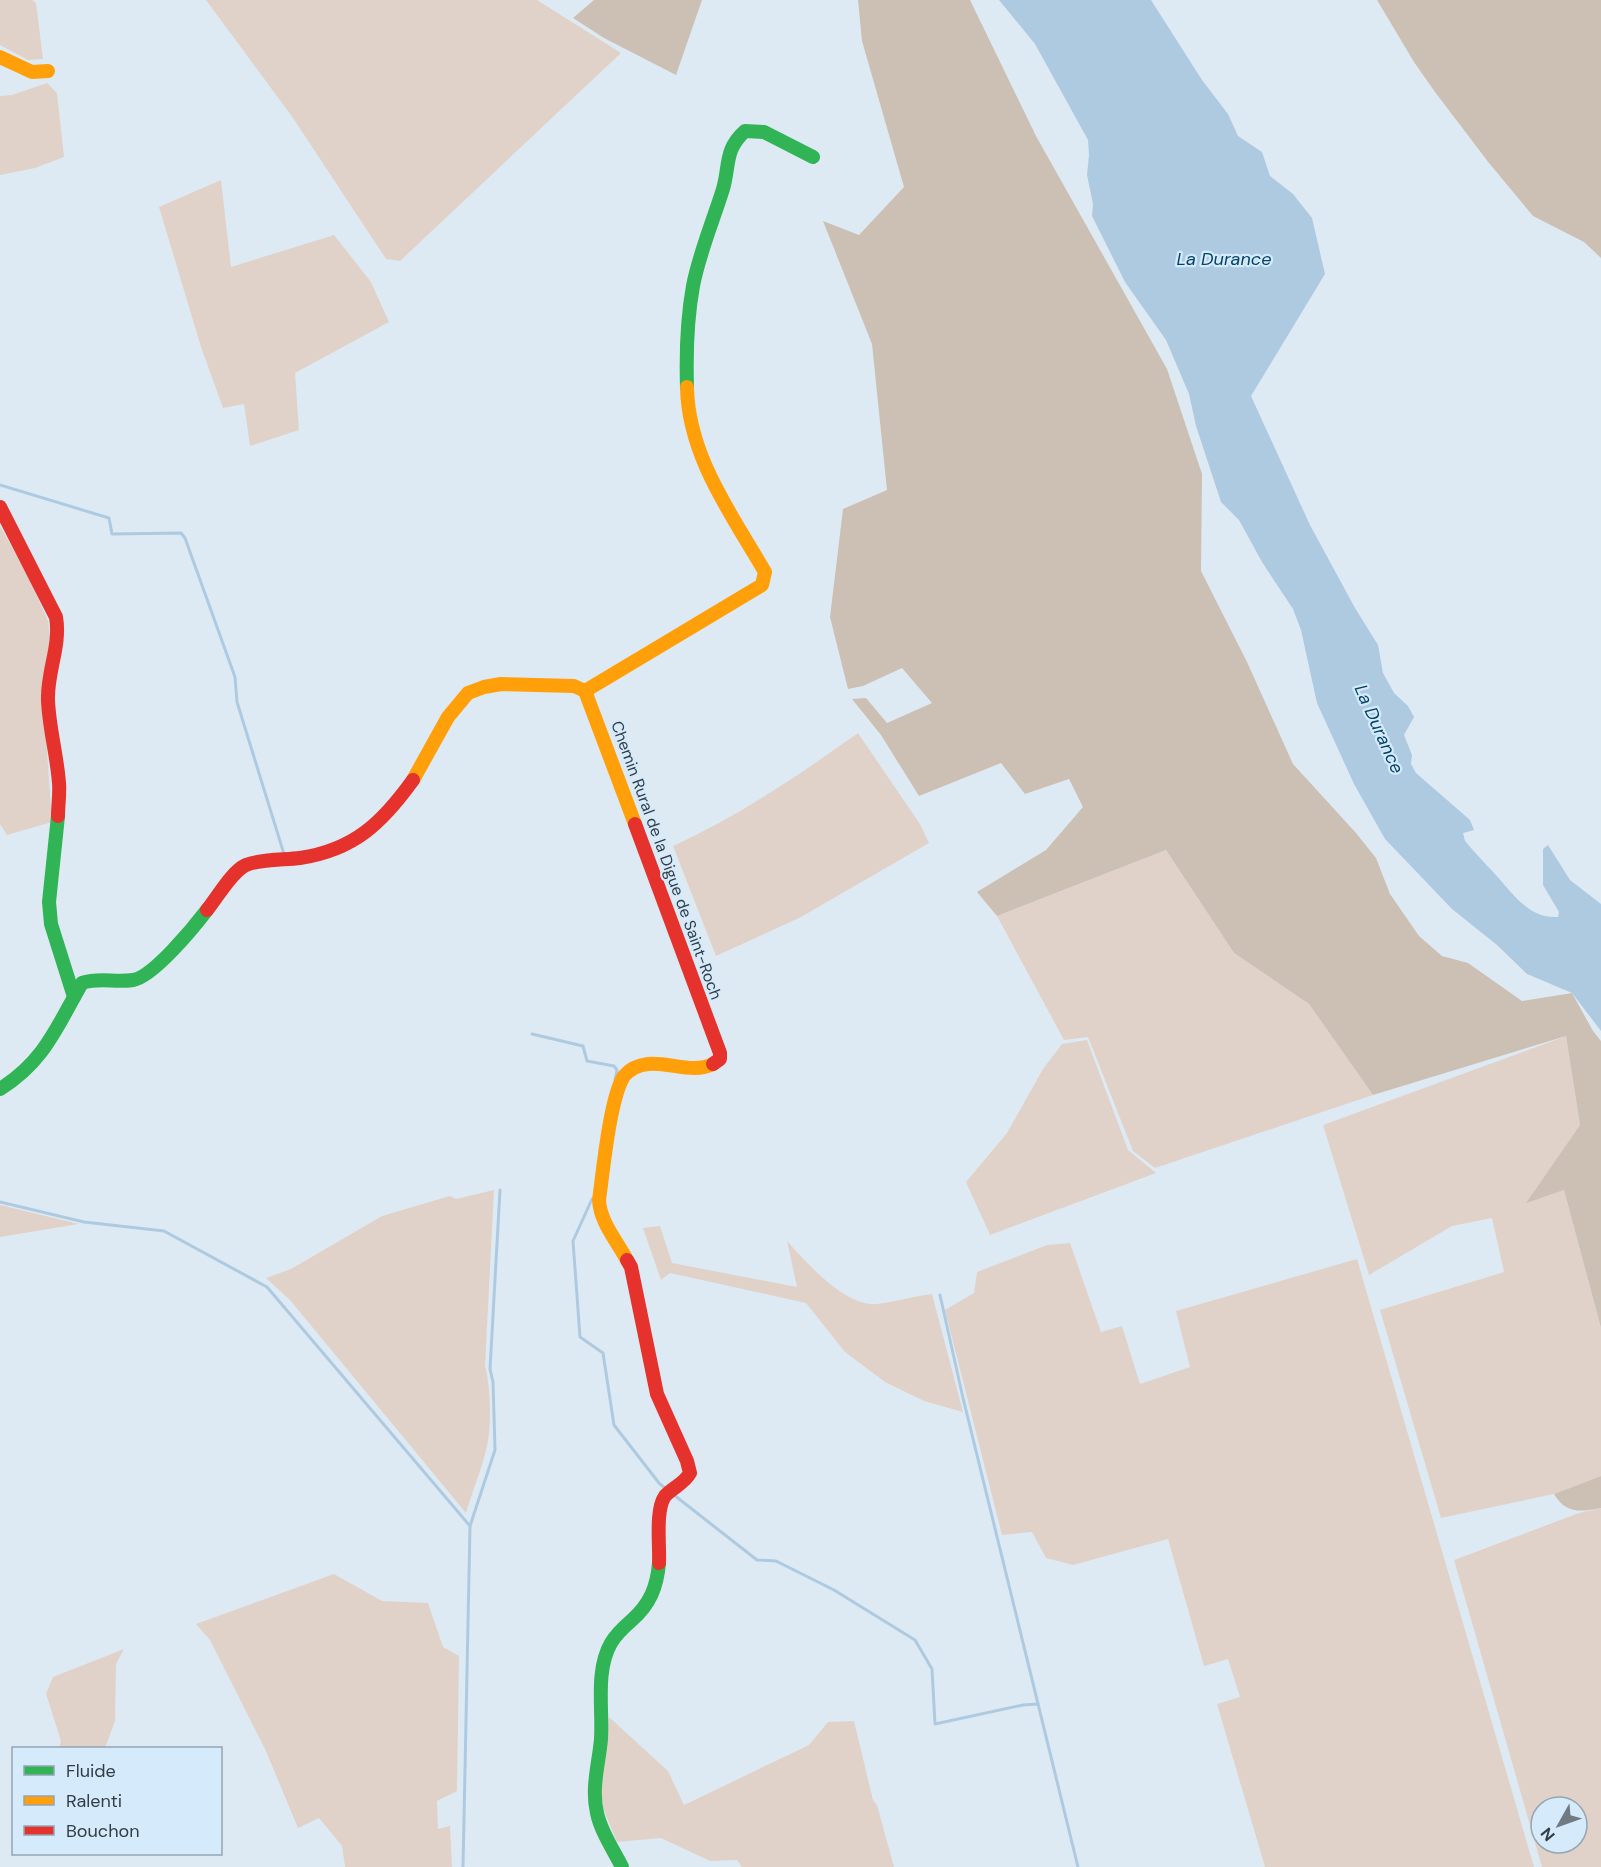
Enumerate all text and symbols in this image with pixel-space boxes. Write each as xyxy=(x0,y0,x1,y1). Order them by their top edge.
water label: La Durance xyxy=(1177,247,1271,271)
water label: La Durance xyxy=(1349,681,1409,777)
street label: Chemin Rural de la Digue de Saint-Roch xyxy=(606,718,727,1002)
legend xyxy=(12,1747,222,1855)
text: Fluide xyxy=(66,1759,116,1783)
text: Ralenti xyxy=(66,1789,122,1813)
north arrow xyxy=(1529,1795,1589,1855)
text: Bouchon xyxy=(66,1819,140,1843)
text: N xyxy=(1536,1823,1560,1846)

